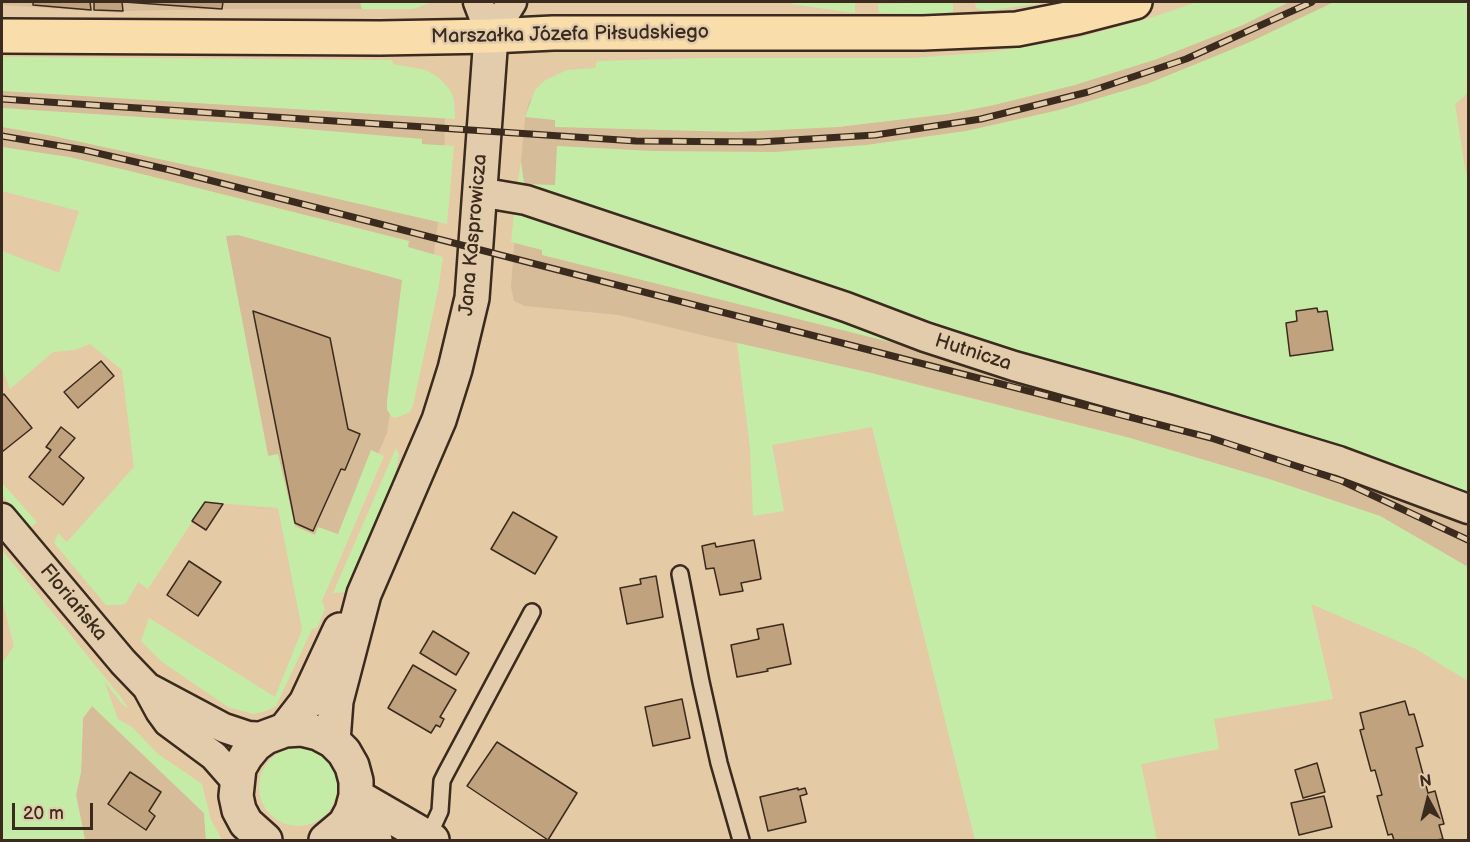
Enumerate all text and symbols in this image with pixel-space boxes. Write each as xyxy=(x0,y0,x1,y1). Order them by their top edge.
street label: Marszałka Józefa Piłsudskiego xyxy=(431,21,709,49)
street label: Jana Kasprowicza xyxy=(455,153,493,317)
street label: Hutnicza xyxy=(932,329,1014,377)
street label: Floriańska xyxy=(34,560,112,646)
north arrow xyxy=(1398,770,1458,830)
text: N xyxy=(1419,771,1433,792)
scale bar xyxy=(15,791,96,829)
text: 20 m xyxy=(23,803,64,824)

